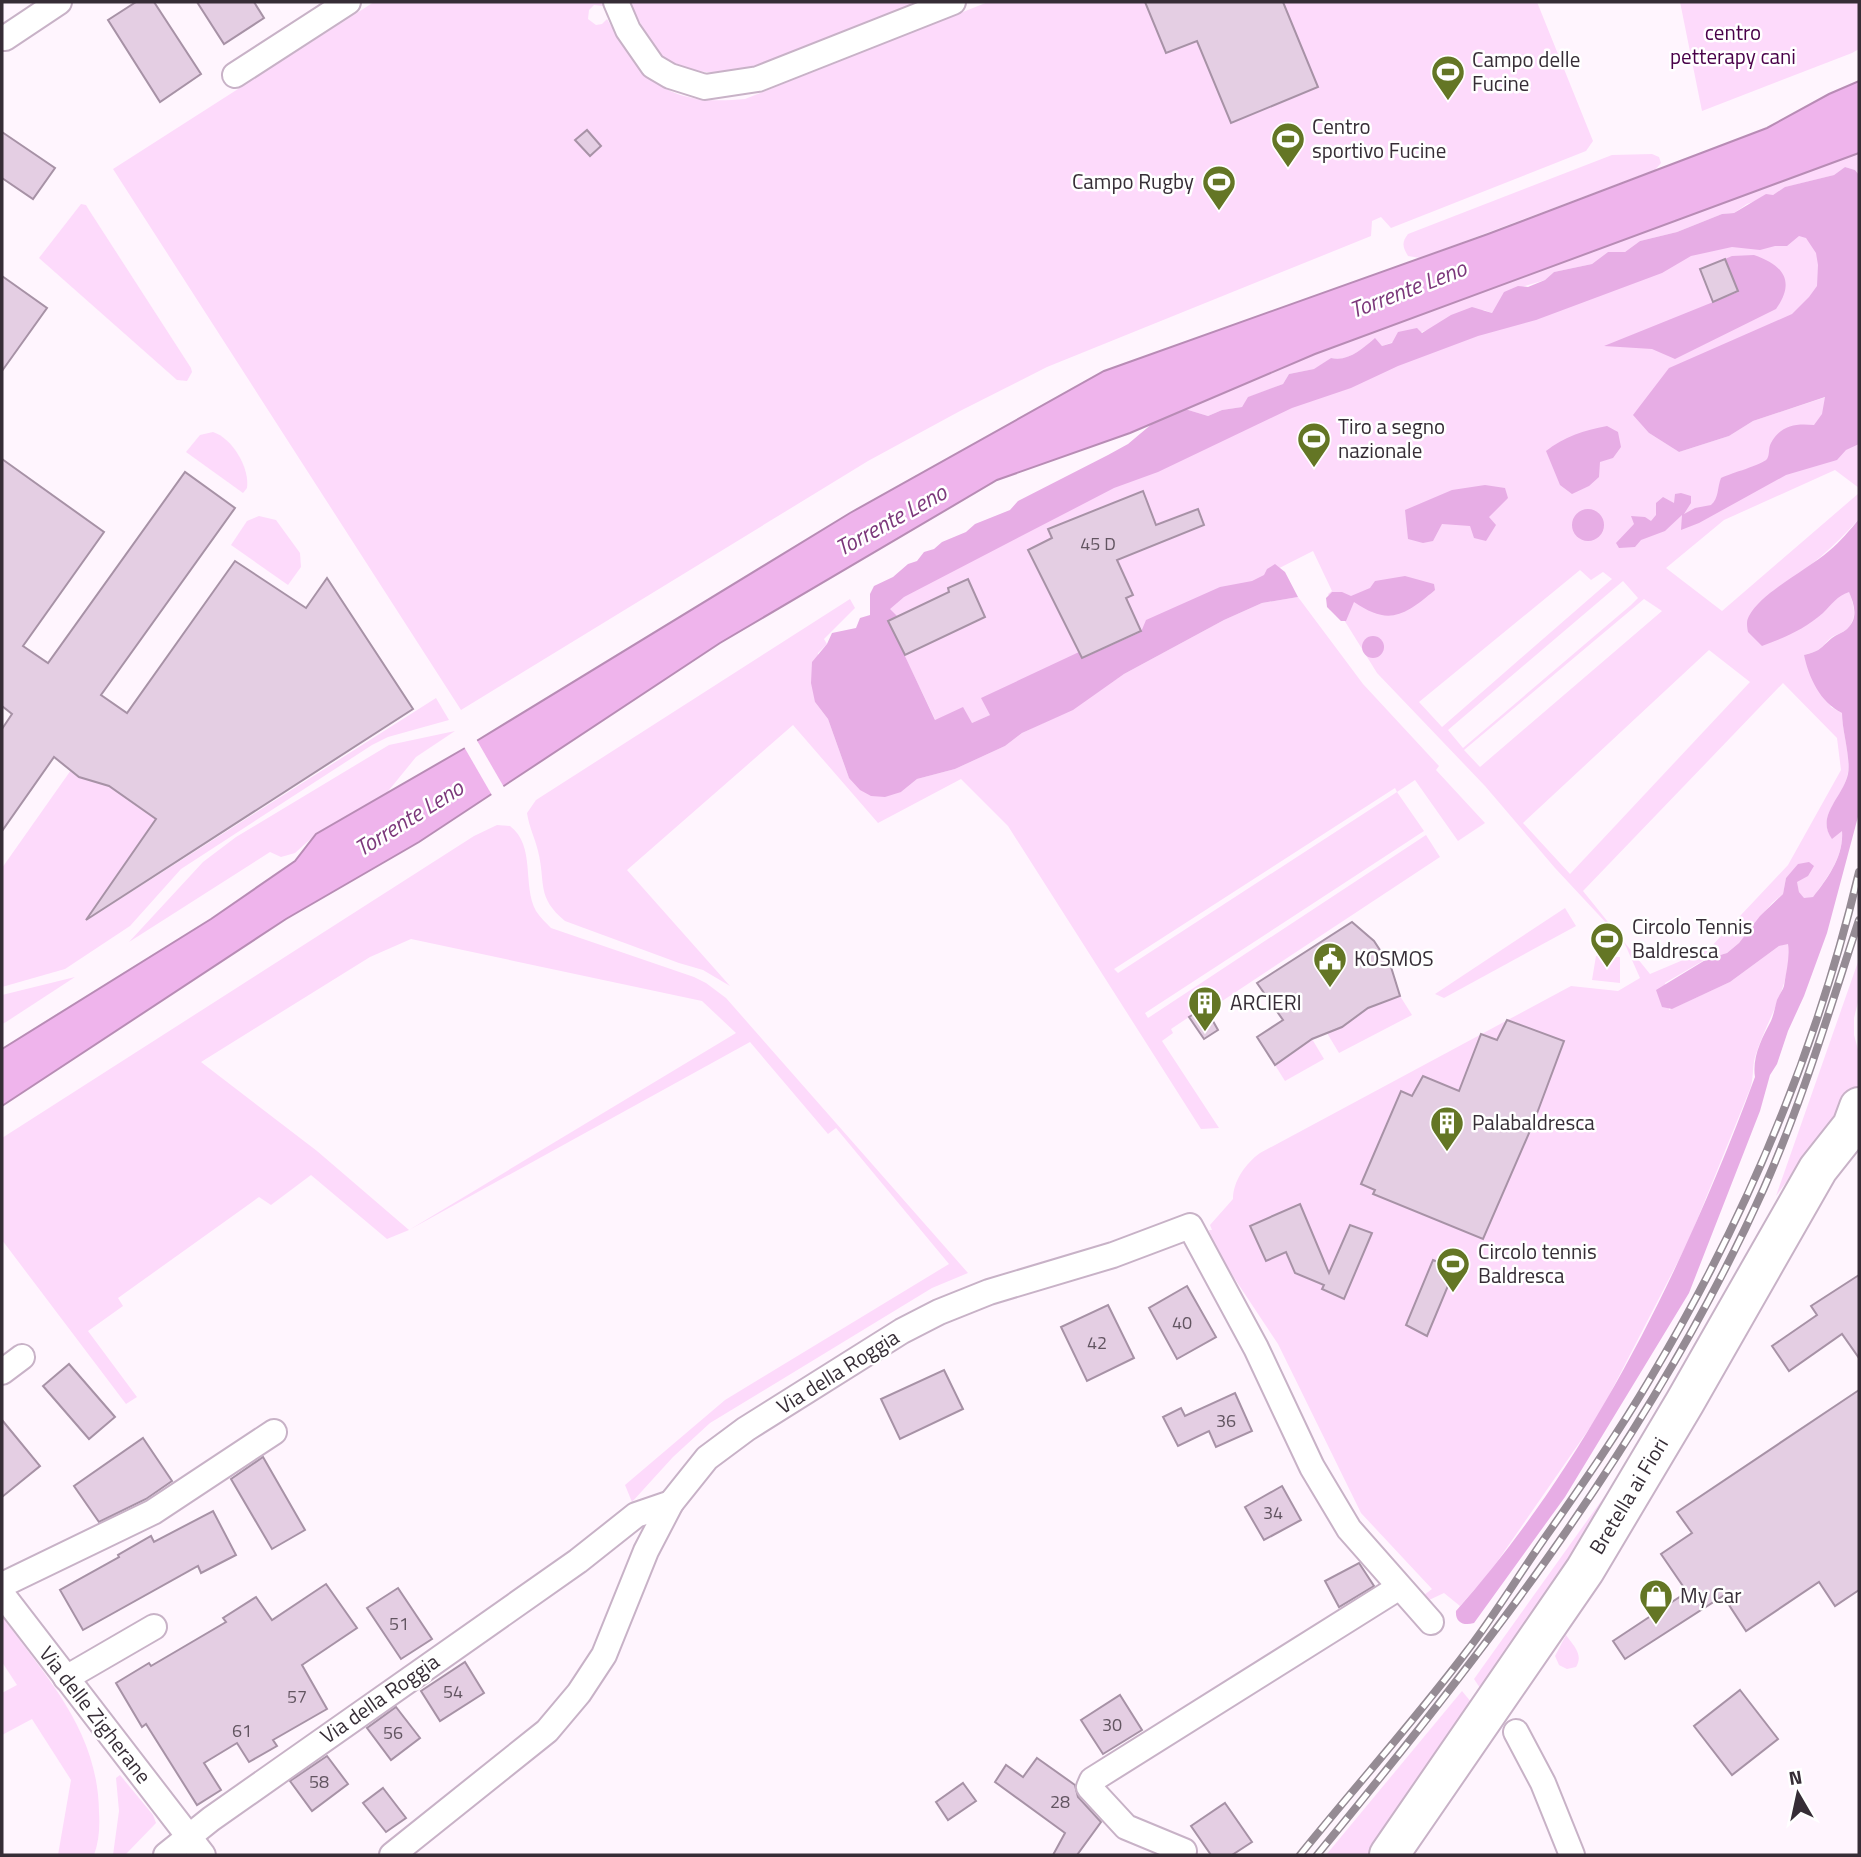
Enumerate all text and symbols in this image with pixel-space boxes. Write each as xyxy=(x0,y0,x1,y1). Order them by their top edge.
park label: centro petterapy cani xyxy=(1670,16,1796,72)
place label: Campo delle Fucine xyxy=(1472,43,1580,99)
sports icon: Campo delle Fucine xyxy=(1429,53,1467,102)
place label: Centro sportivo Fucine xyxy=(1312,110,1446,166)
sports icon: Centro sportivo Fucine xyxy=(1269,120,1307,169)
sports icon: Campo Rugby xyxy=(1200,163,1238,212)
place label: Campo Rugby xyxy=(1072,165,1194,197)
water label: Torrente Leno xyxy=(1344,250,1472,327)
place label: Tiro a segno nazionale xyxy=(1338,410,1445,466)
sports icon: Tiro a segno nazionale xyxy=(1295,420,1333,469)
water label: Torrente Leno xyxy=(829,474,953,565)
house number: 45 D xyxy=(1080,530,1116,557)
water label: Torrente Leno xyxy=(347,770,471,865)
place label: Circolo Tennis Baldresca xyxy=(1632,910,1752,966)
sports icon: Circolo Tennis Baldresca xyxy=(1588,920,1626,969)
public building icon: KOSMOS xyxy=(1311,940,1349,989)
place label: KOSMOS xyxy=(1354,942,1434,974)
building icon: ARCIERI xyxy=(1186,984,1224,1033)
place label: ARCIERI xyxy=(1230,986,1302,1018)
building icon: Palabaldresca xyxy=(1428,1104,1466,1153)
place label: Palabaldresca xyxy=(1472,1106,1595,1138)
place label: Circolo tennis Baldresca xyxy=(1478,1235,1597,1291)
sports icon: Circolo tennis Baldresca xyxy=(1434,1245,1472,1294)
house number: 40 xyxy=(1172,1309,1192,1336)
street label: Via della Roggia xyxy=(770,1320,905,1422)
house number: 42 xyxy=(1087,1329,1107,1356)
house number: 36 xyxy=(1216,1407,1236,1434)
street label: Bretella ai Fiori xyxy=(1581,1431,1676,1560)
house number: 34 xyxy=(1263,1499,1283,1526)
shop icon: My Car xyxy=(1637,1577,1675,1626)
place label: My Car xyxy=(1680,1579,1742,1611)
house number: 51 xyxy=(389,1610,409,1637)
street label: Via delle Zigherane xyxy=(32,1639,160,1790)
street label: Via della Roggia xyxy=(313,1645,446,1751)
house number: 54 xyxy=(443,1678,463,1705)
house number: 57 xyxy=(287,1683,307,1710)
house number: 30 xyxy=(1102,1711,1122,1738)
house number: 61 xyxy=(232,1717,252,1744)
house number: 56 xyxy=(383,1719,403,1746)
north arrow xyxy=(1763,1759,1833,1829)
text: N xyxy=(1786,1761,1804,1792)
house number: 58 xyxy=(309,1768,329,1795)
house number: 28 xyxy=(1050,1788,1070,1815)

